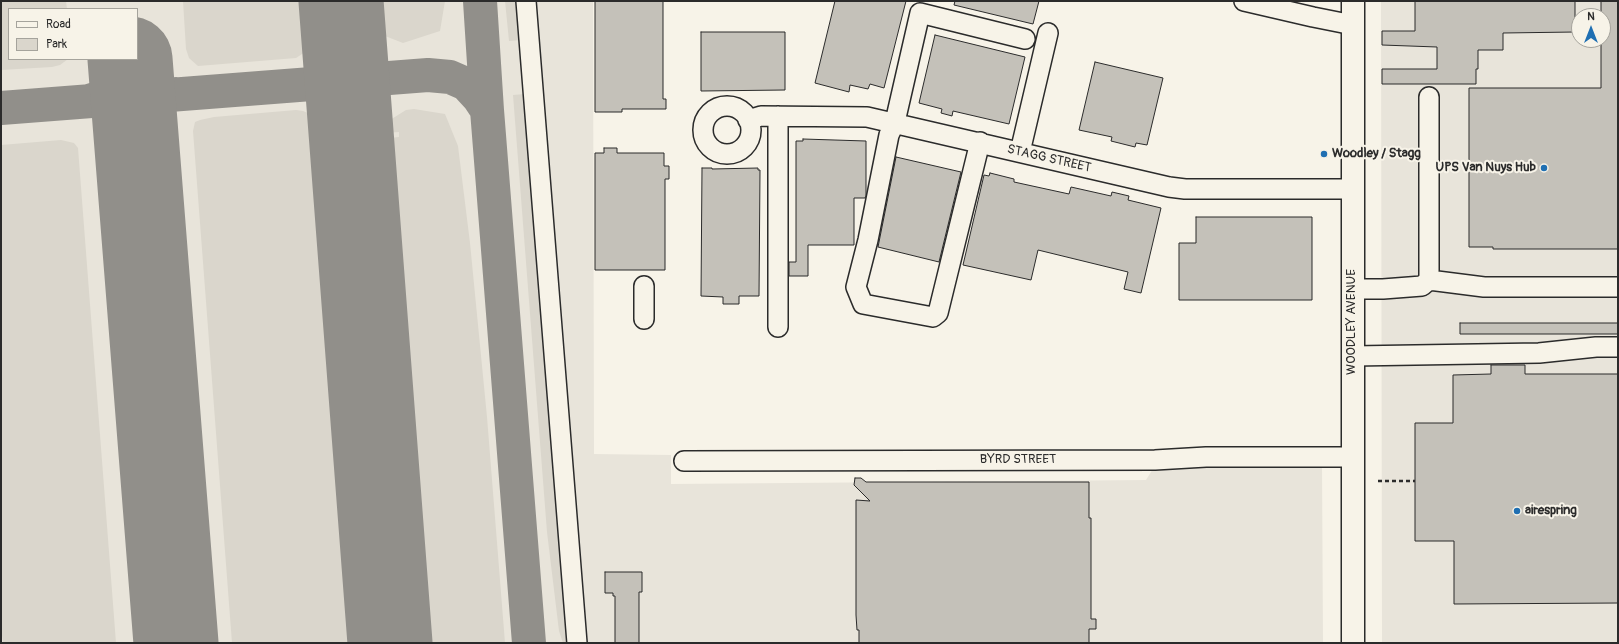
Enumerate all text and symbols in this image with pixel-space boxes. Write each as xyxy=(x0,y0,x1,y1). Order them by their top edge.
legend xyxy=(8,8,138,60)
north arrow xyxy=(1571,8,1611,48)
text: N xyxy=(1587,10,1595,23)
text: Road xyxy=(46,17,71,32)
text: Park xyxy=(46,37,67,52)
street label: STAGG STREET xyxy=(1005,142,1093,176)
place label: Woodley / Stagg xyxy=(1332,146,1421,162)
marker: Woodley / Stagg xyxy=(1319,149,1329,159)
place label: UPS Van Nuys Hub xyxy=(1436,160,1536,176)
marker: UPS Van Nuys Hub xyxy=(1539,163,1549,173)
street label: WOODLEY AVENUE xyxy=(1344,269,1360,375)
street label: BYRD STREET xyxy=(980,452,1056,468)
place label: airespring xyxy=(1525,503,1577,519)
marker: airespring xyxy=(1512,506,1522,516)

